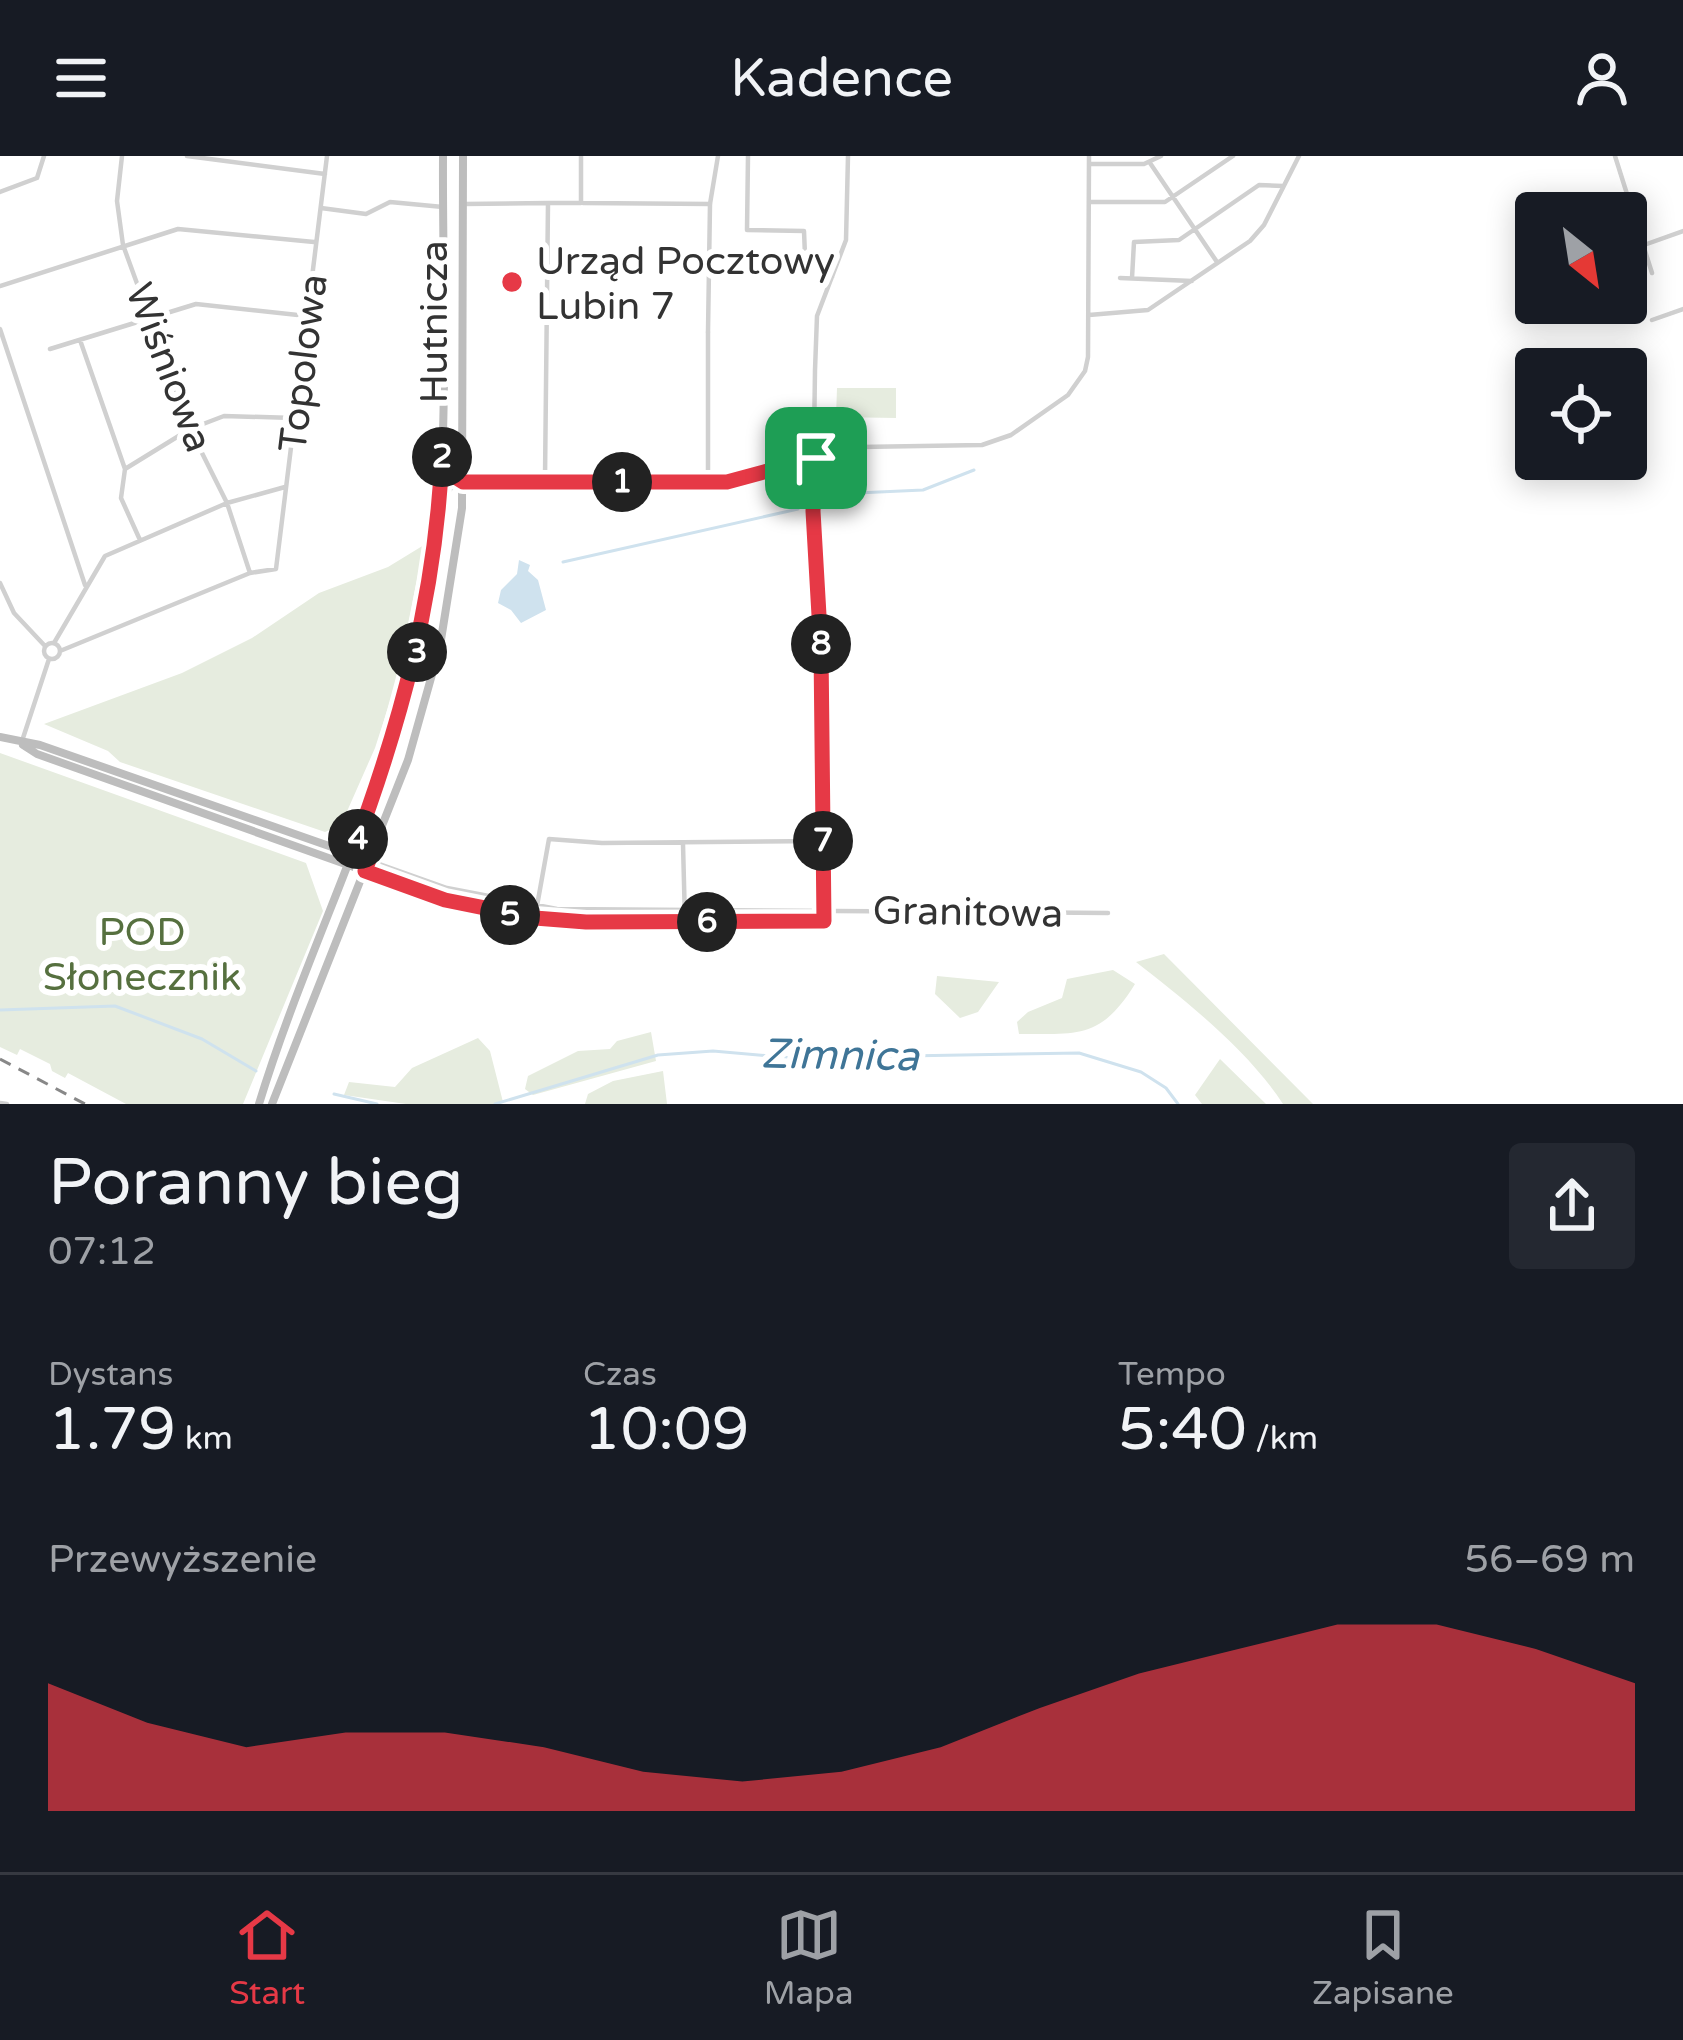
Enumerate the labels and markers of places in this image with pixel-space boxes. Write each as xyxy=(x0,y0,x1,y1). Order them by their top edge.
place label: Urząd Pocztowy Lubin 7 xyxy=(536,238,835,330)
marker: Urząd Pocztowy Lubin 7 xyxy=(499,269,525,295)
pin xyxy=(765,407,867,509)
pin: 2 xyxy=(412,427,472,487)
pin: 1 xyxy=(592,452,652,512)
pin: 8 xyxy=(791,614,851,674)
pin: 3 xyxy=(387,622,447,682)
pin: 4 xyxy=(328,809,388,869)
pin: 7 xyxy=(793,811,853,871)
pin: 5 xyxy=(480,885,540,945)
pin: 6 xyxy=(677,892,737,952)

